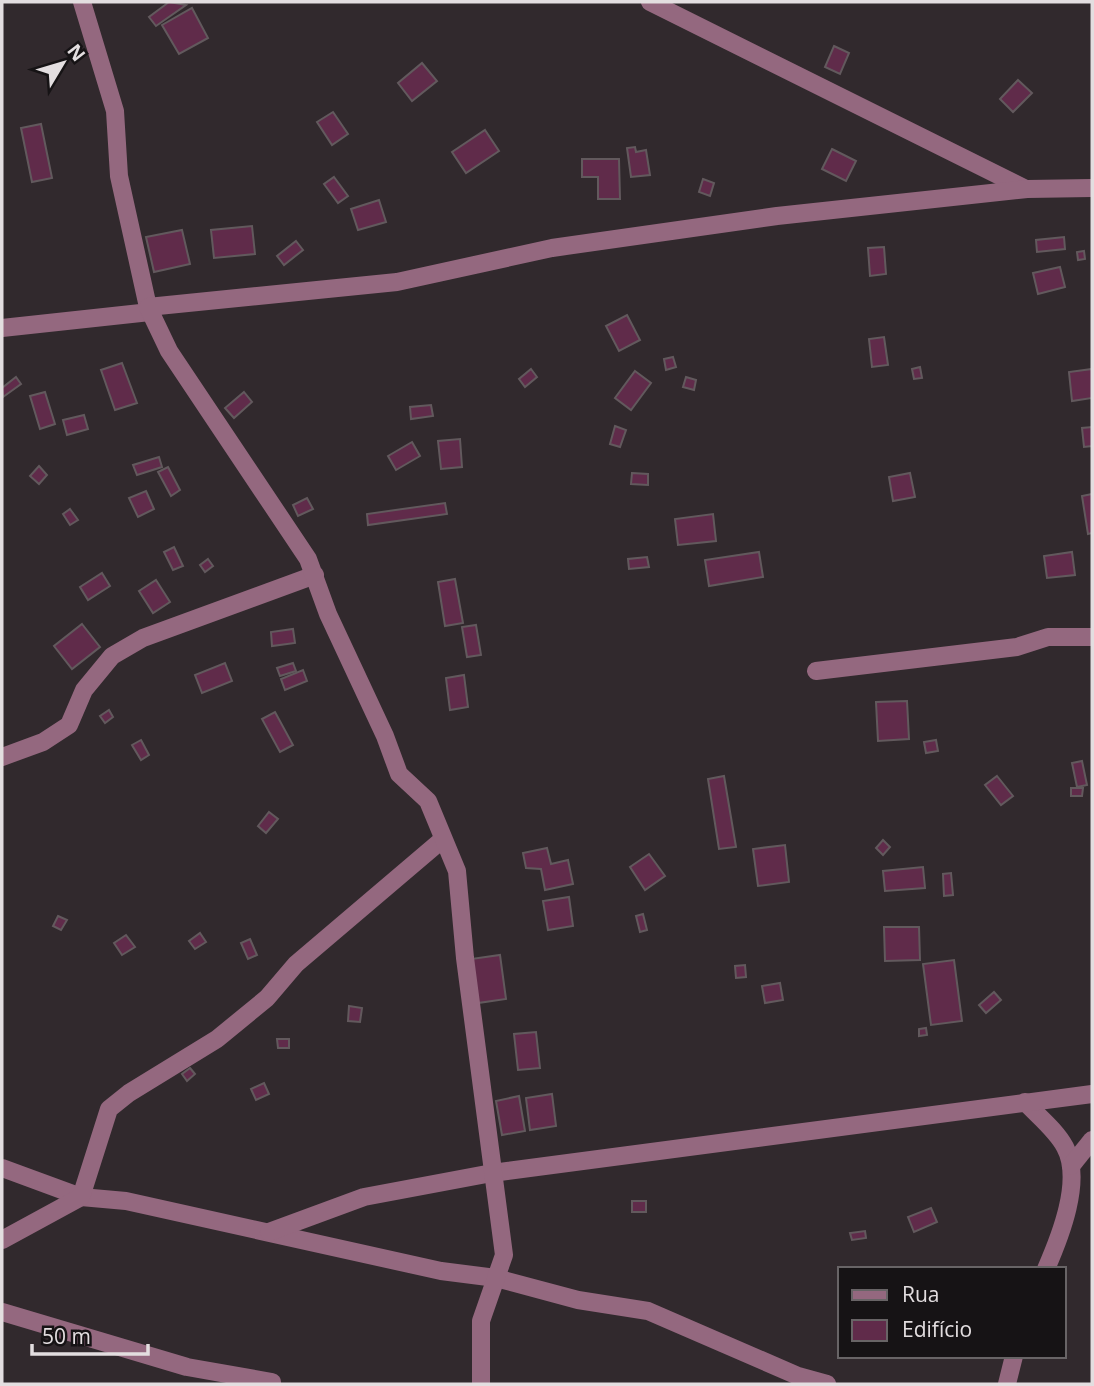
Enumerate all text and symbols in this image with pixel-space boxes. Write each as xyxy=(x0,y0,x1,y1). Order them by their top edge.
north arrow xyxy=(28,28,98,98)
text: N xyxy=(61,38,91,67)
legend xyxy=(838,1267,1066,1358)
text: Rua xyxy=(902,1280,940,1308)
scale bar xyxy=(32,1312,147,1356)
text: Edifício xyxy=(902,1315,972,1343)
text: 50 m xyxy=(42,1322,91,1350)

